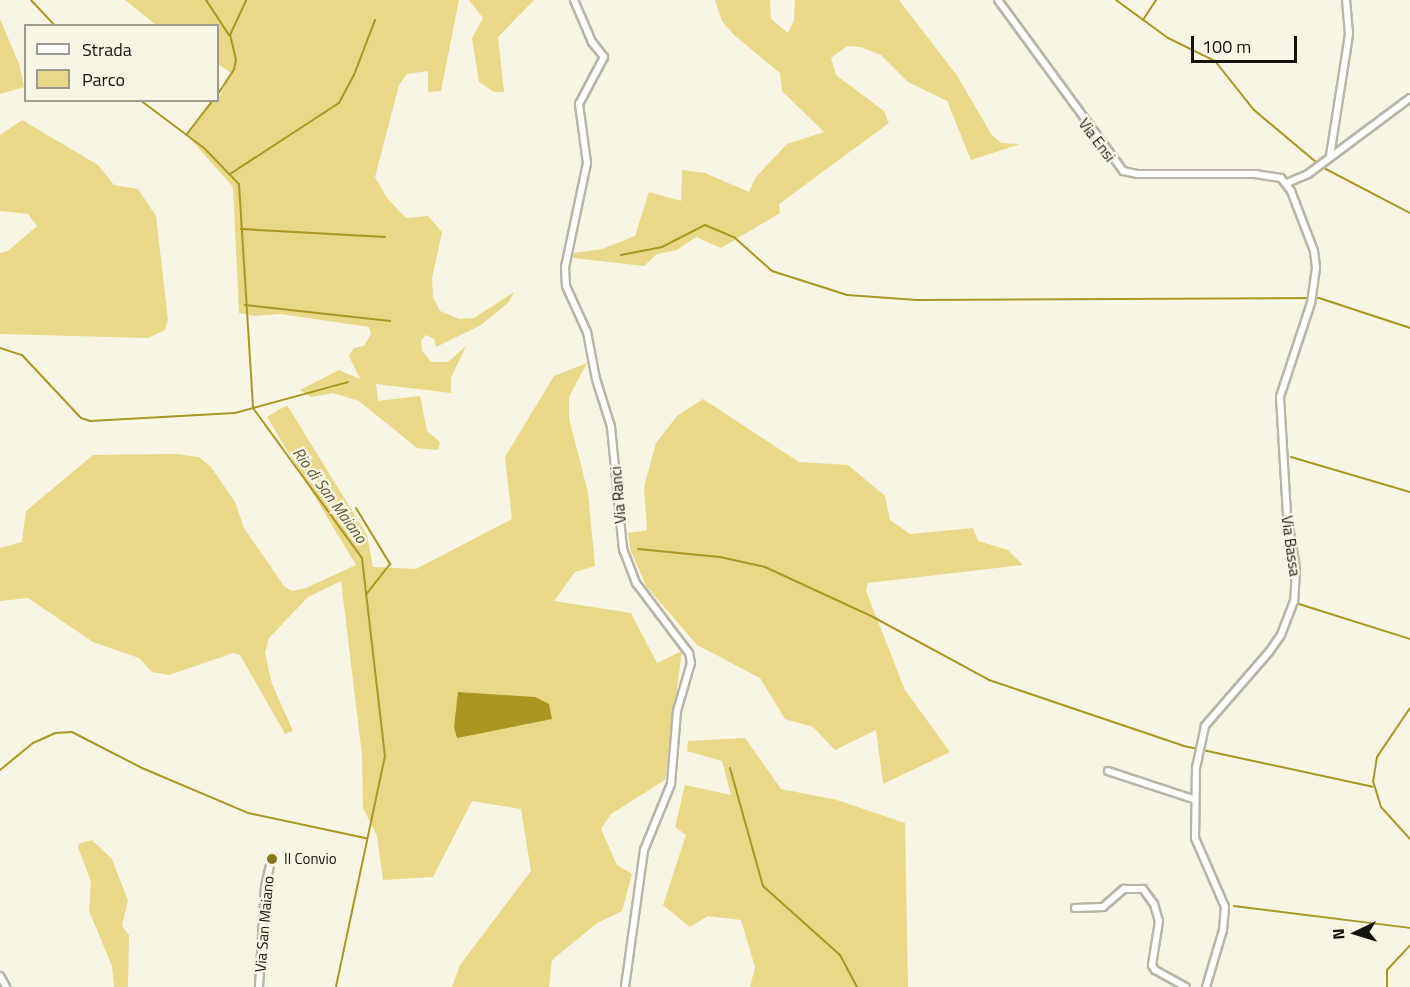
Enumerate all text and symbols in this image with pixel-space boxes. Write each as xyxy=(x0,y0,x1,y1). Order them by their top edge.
legend xyxy=(24,24,219,102)
scale bar xyxy=(1194,24,1300,62)
text: 100 m xyxy=(1202,33,1251,60)
text: Strada xyxy=(82,36,132,63)
text: Parco xyxy=(82,66,125,93)
street label: Via Ensi xyxy=(1075,115,1119,165)
water label: Rio di San Maiano xyxy=(289,443,371,547)
street label: Via Ranci xyxy=(607,466,629,524)
street label: Via Bassa xyxy=(1278,515,1304,577)
place label: Il Convio xyxy=(284,850,337,868)
marker: Il Convio xyxy=(265,852,279,866)
street label: Via San Maiano xyxy=(251,875,277,973)
north arrow xyxy=(1326,903,1386,963)
text: N xyxy=(1326,928,1350,941)

